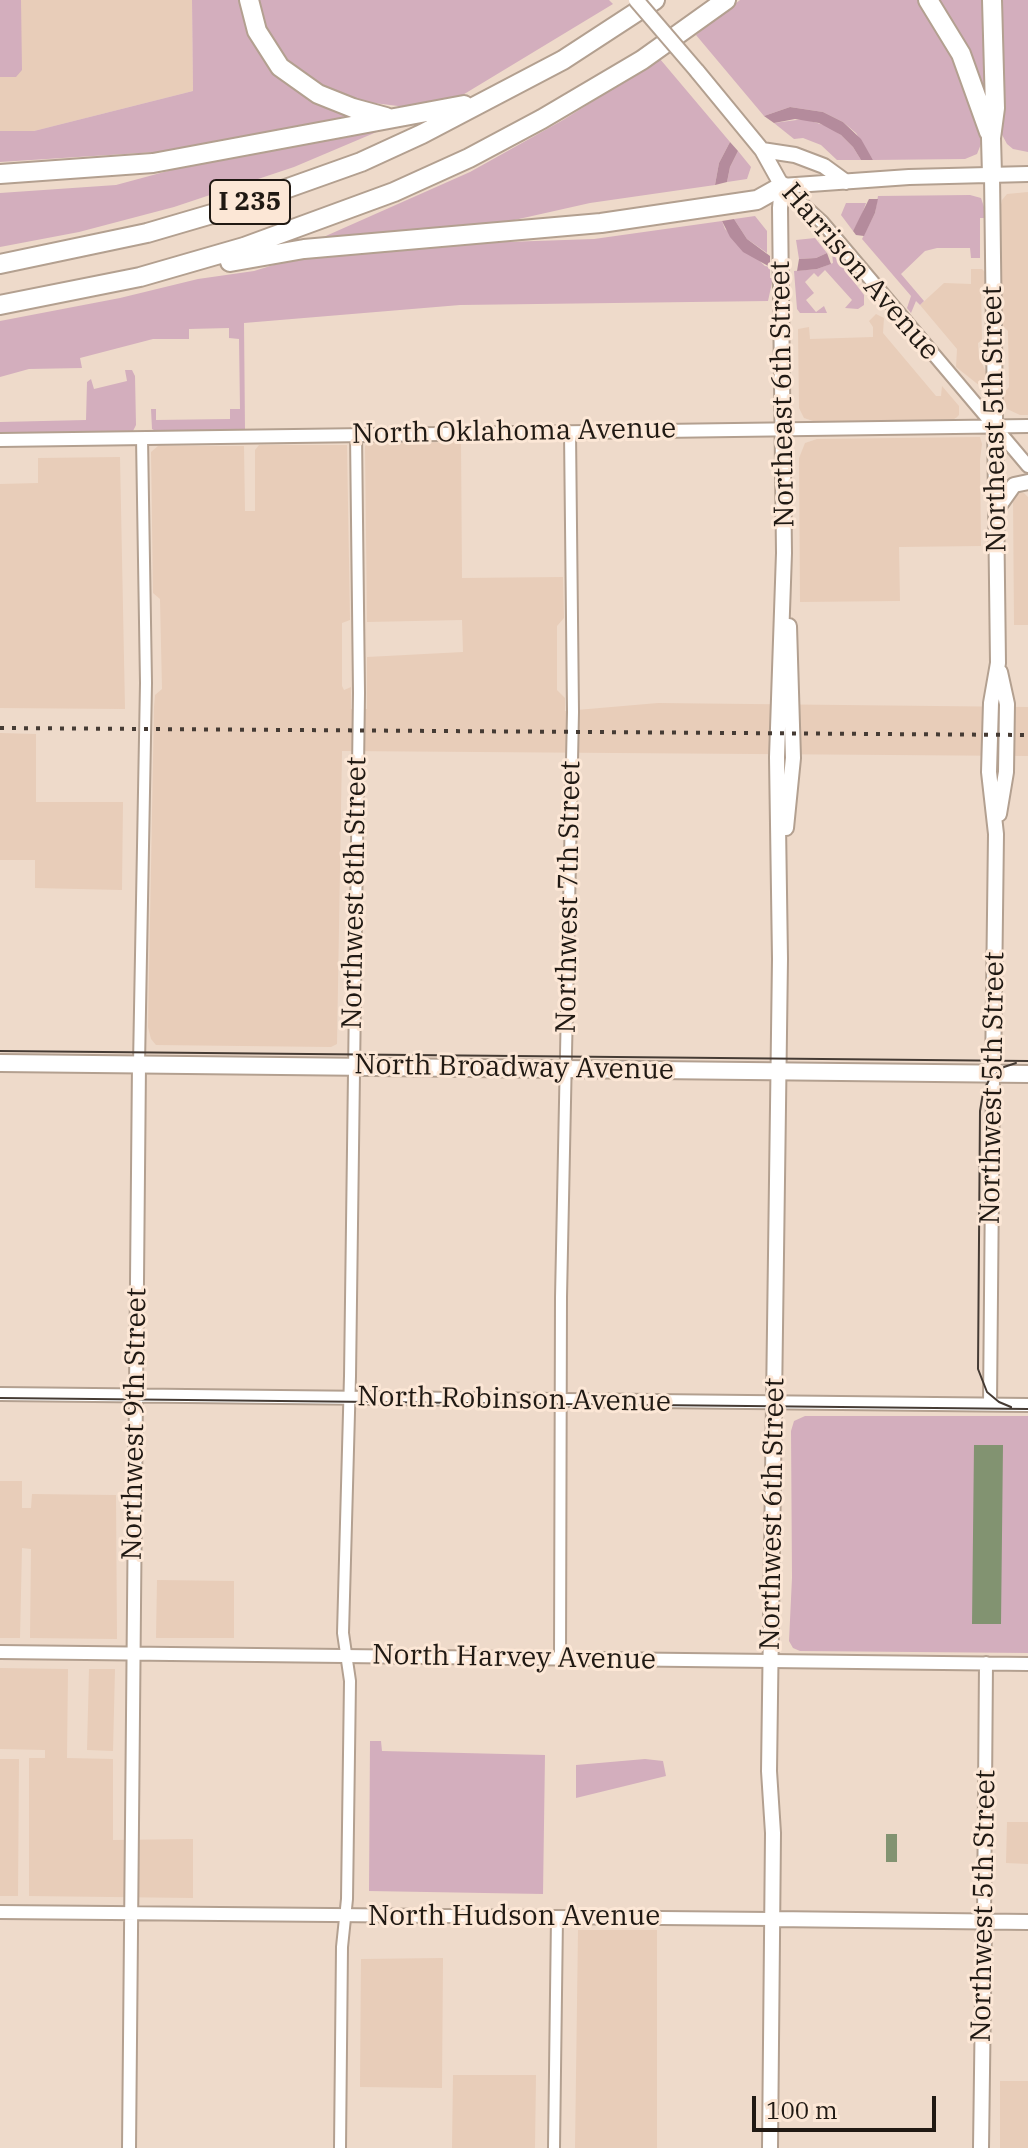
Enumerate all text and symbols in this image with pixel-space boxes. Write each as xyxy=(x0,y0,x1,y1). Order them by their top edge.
street label: Harrison Avenue xyxy=(774,177,946,367)
road number: I 235 xyxy=(210,180,290,224)
street label: Northeast 6th Street xyxy=(764,260,802,528)
street label: Northeast 5th Street xyxy=(976,285,1014,553)
street label: North Oklahoma Avenue xyxy=(352,412,676,452)
street label: Northwest 8th Street xyxy=(336,756,374,1030)
street label: Northwest 7th Street xyxy=(550,760,588,1034)
street label: Northwest 5th Street xyxy=(974,951,1012,1225)
street label: North Broadway Avenue xyxy=(354,1048,674,1088)
street label: Northwest 9th Street xyxy=(116,1287,154,1561)
street label: Northwest 6th Street xyxy=(754,1377,792,1651)
street label: North Robinson Avenue xyxy=(357,1380,671,1420)
street label: North Harvey Avenue xyxy=(372,1639,656,1677)
street label: Northwest 5th Street xyxy=(965,1769,1003,2043)
street label: North Hudson Avenue xyxy=(368,1900,660,1934)
scale bar xyxy=(756,2080,940,2130)
text: 100 m xyxy=(766,2094,838,2126)

